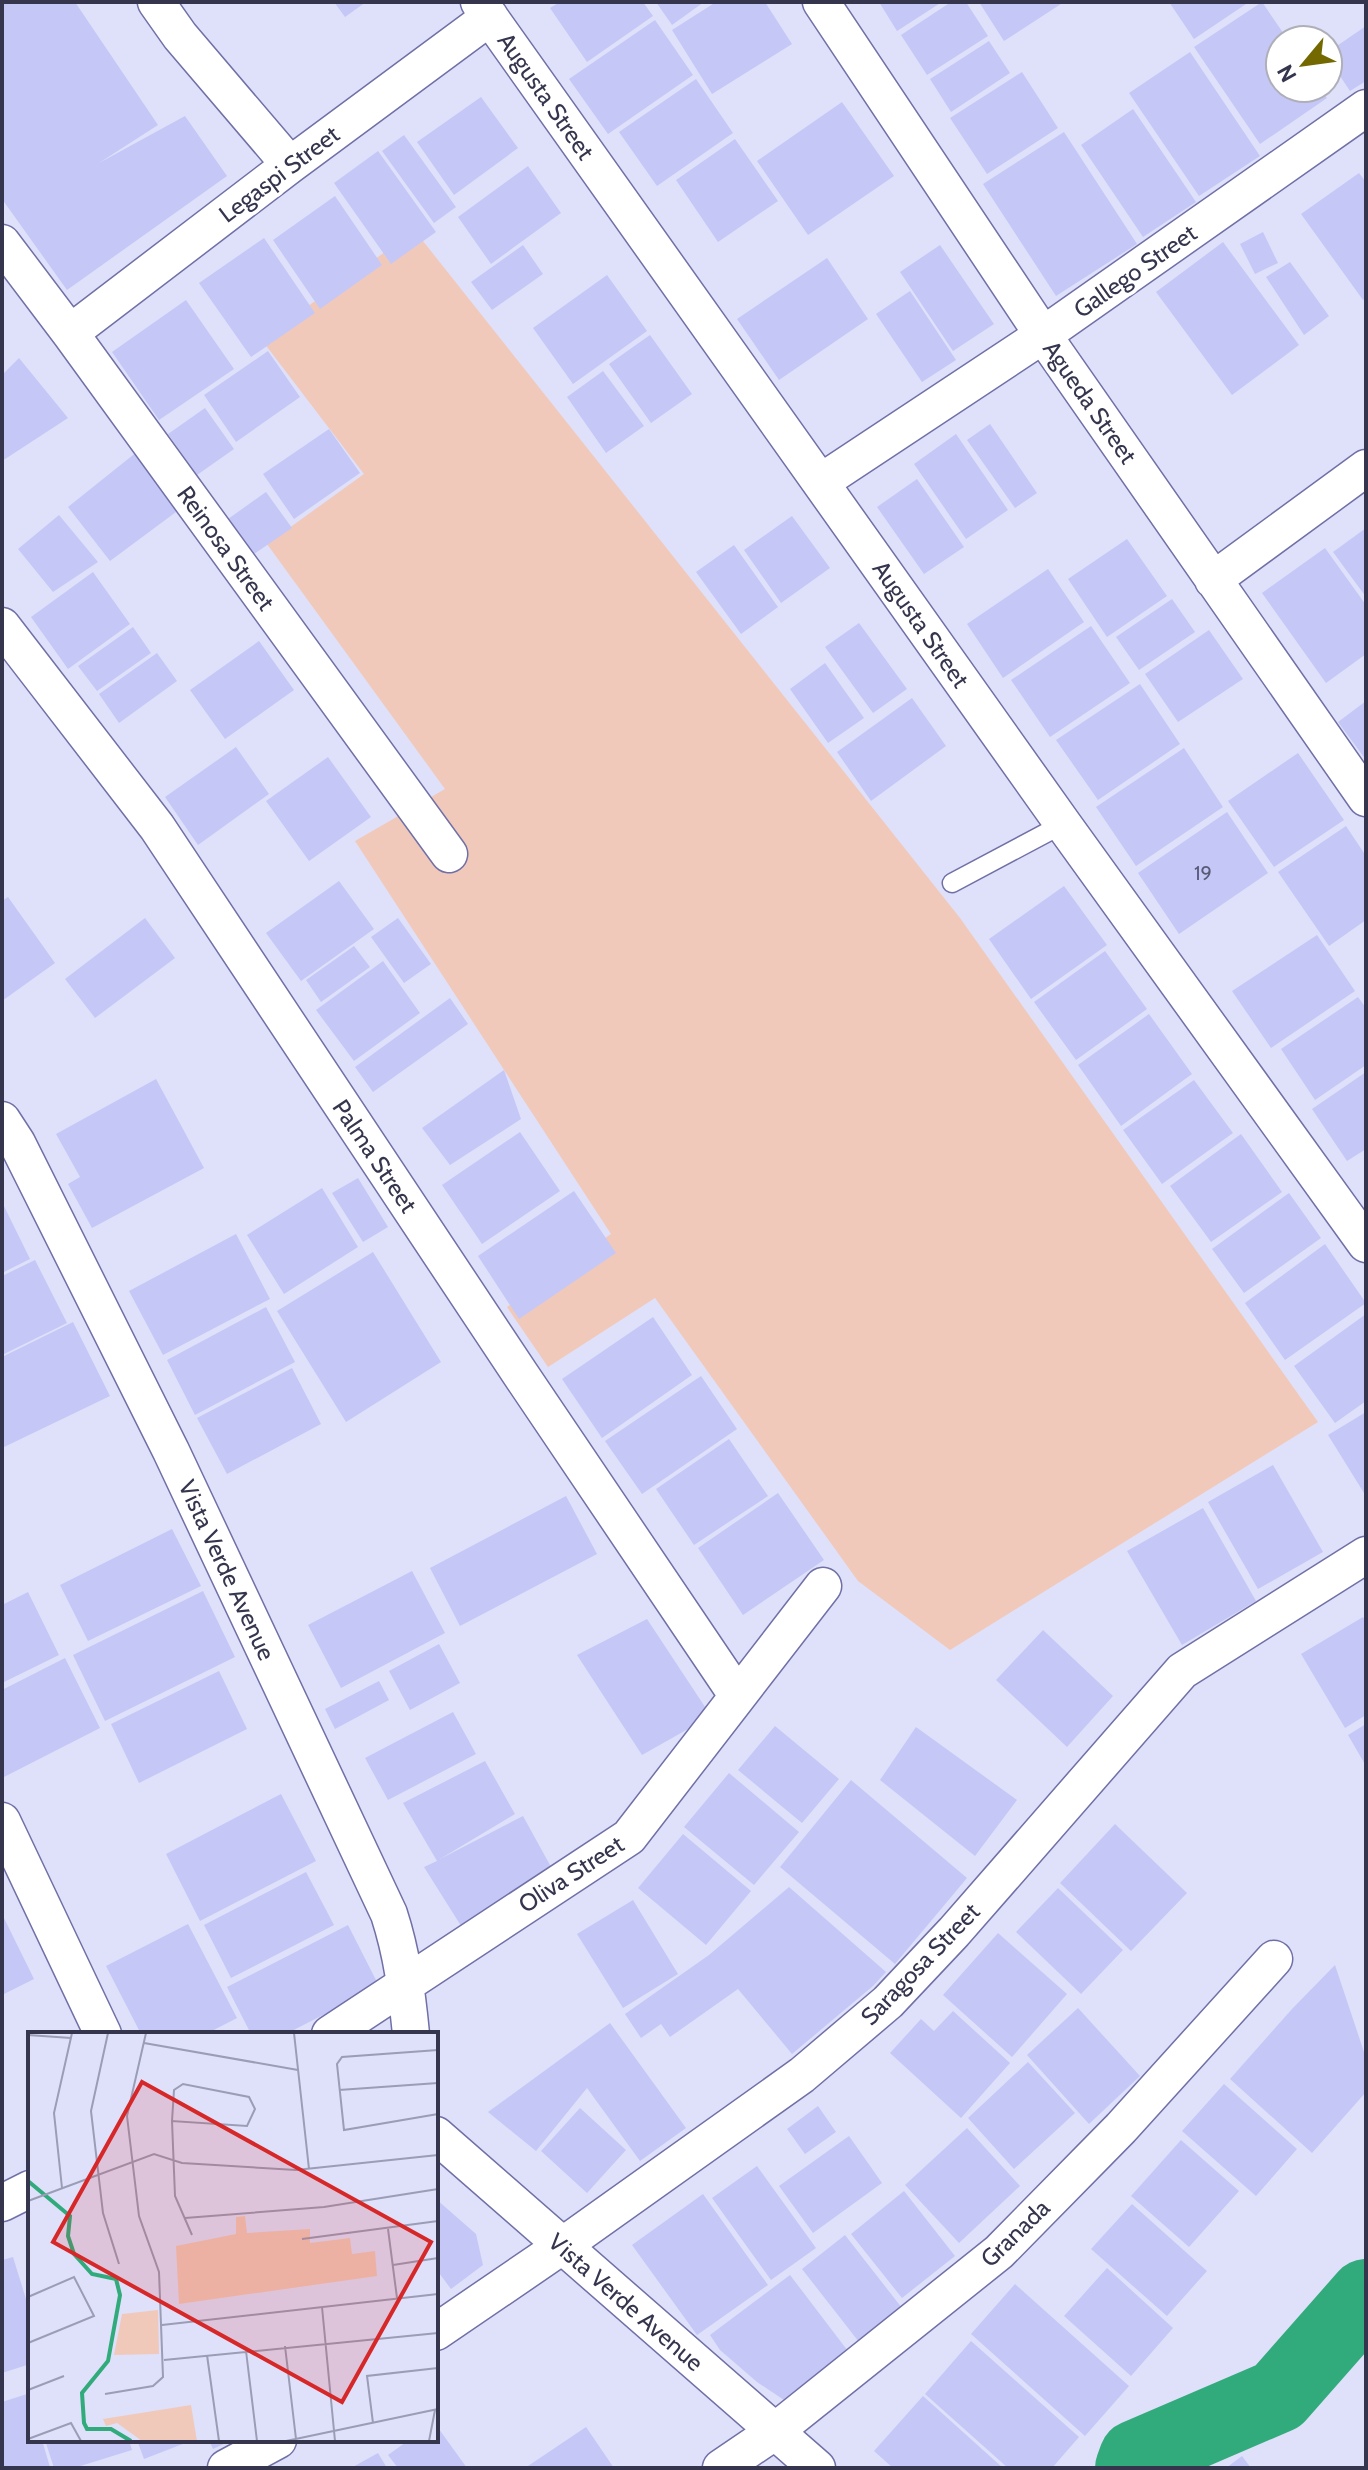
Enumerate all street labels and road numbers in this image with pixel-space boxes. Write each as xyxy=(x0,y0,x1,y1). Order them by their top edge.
street label: Augusta Street xyxy=(492,27,600,165)
street label: Legaspi Street xyxy=(213,119,345,229)
street label: Gallego Street xyxy=(1068,218,1202,324)
street label: Agueda Street xyxy=(1037,335,1143,469)
street label: Reinosa Street xyxy=(171,480,281,616)
street label: Augusta Street xyxy=(867,555,975,693)
street label: Palma Street xyxy=(327,1094,423,1218)
street label: Vista Verde Avenue xyxy=(173,1475,281,1665)
street label: Oliva Street xyxy=(513,1829,629,1919)
street label: Saragosa Street xyxy=(855,1897,985,2031)
street label: Granada xyxy=(974,2193,1056,2273)
street label: Vista Verde Avenue xyxy=(543,2227,709,2377)

